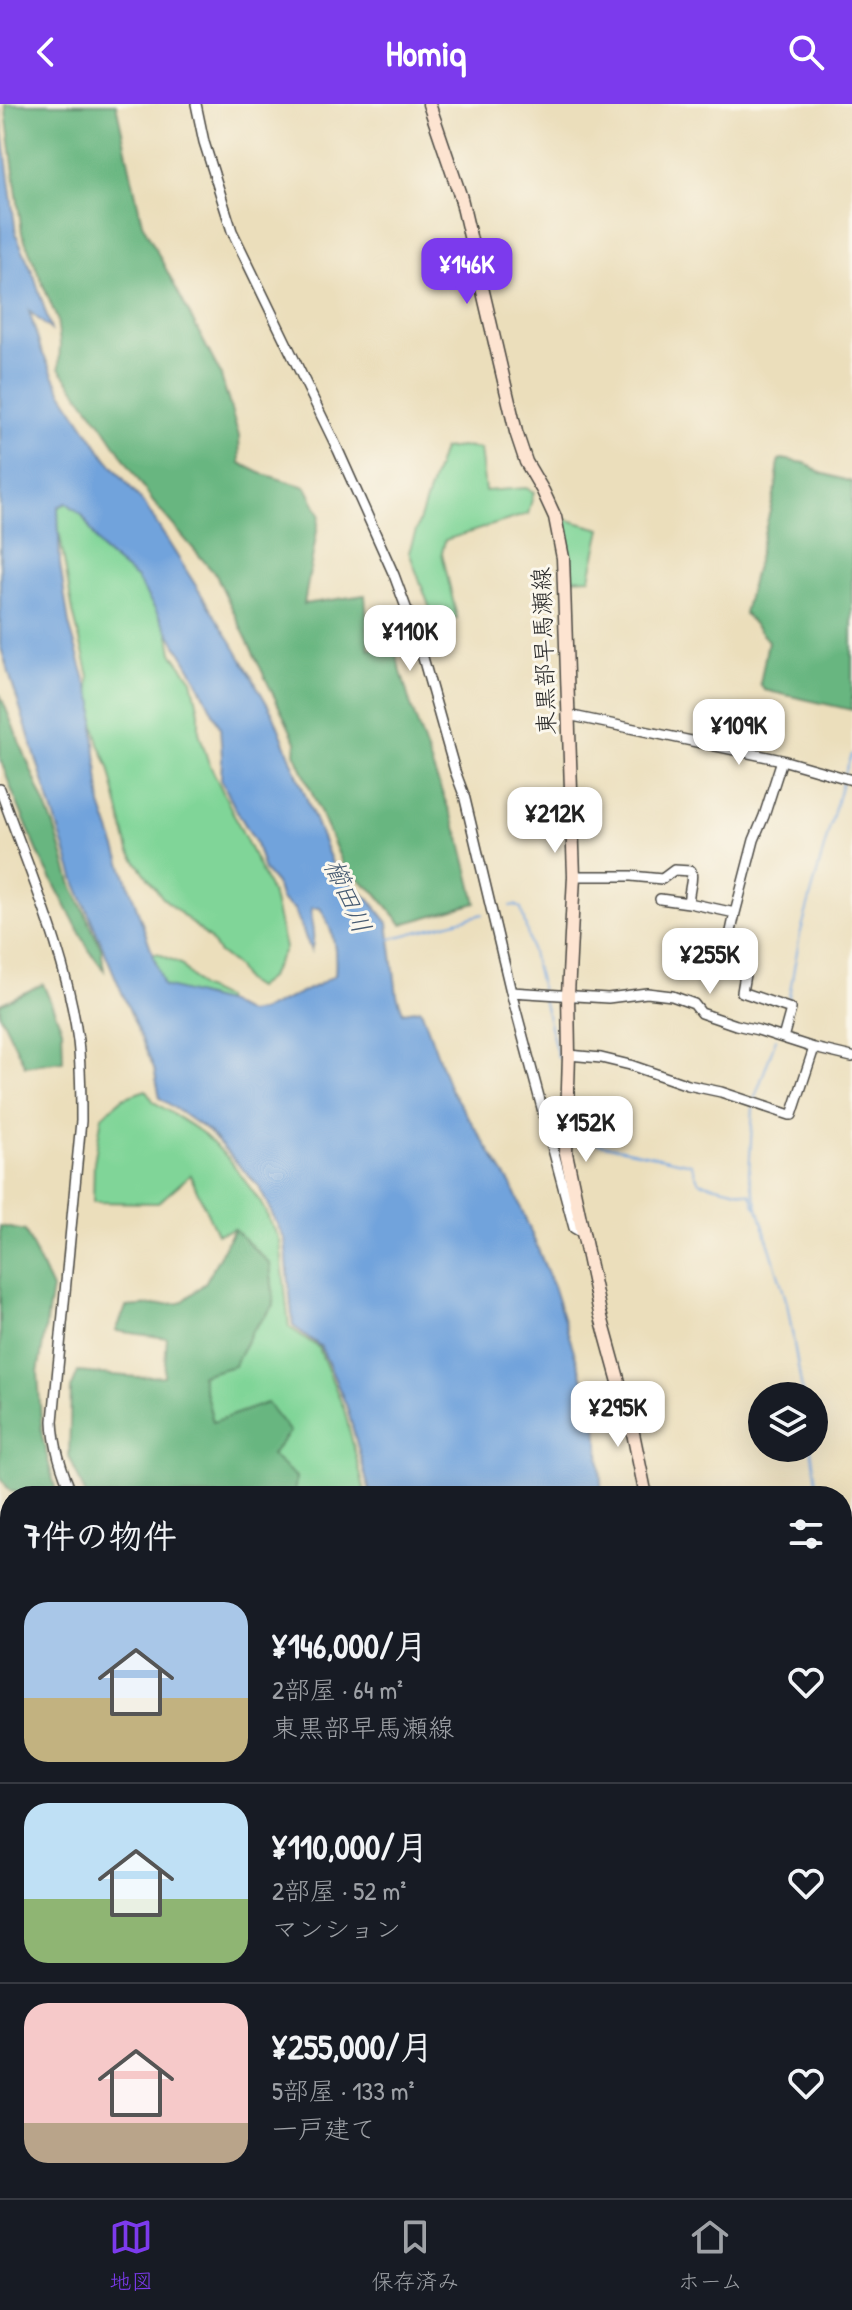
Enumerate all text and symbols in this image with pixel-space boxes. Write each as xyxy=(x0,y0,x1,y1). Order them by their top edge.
text: Homiq xyxy=(386,28,466,77)
icon: back xyxy=(24,30,68,74)
icon: search xyxy=(784,30,828,74)
pin: ¥146K xyxy=(411,238,523,306)
text: ¥146K xyxy=(439,246,495,281)
street label: 東黒部早馬瀬線 xyxy=(524,567,562,736)
pin: ¥110K xyxy=(354,605,466,673)
text: ¥110K xyxy=(382,613,438,648)
pin: ¥109K xyxy=(683,699,795,767)
text: ¥109K xyxy=(711,707,767,742)
pin: ¥212K xyxy=(499,787,611,855)
text: ¥212K xyxy=(525,795,585,830)
water label: 櫛田川 xyxy=(317,853,380,939)
pin: ¥255K xyxy=(654,928,766,996)
text: ¥255K xyxy=(680,936,740,971)
pin: ¥152K xyxy=(530,1096,642,1164)
text: ¥152K xyxy=(557,1104,615,1139)
pin: ¥295K xyxy=(562,1381,674,1449)
map controls xyxy=(748,1382,828,1462)
button: layers xyxy=(748,1382,828,1462)
text: ¥295K xyxy=(589,1389,647,1424)
icon: filters xyxy=(784,1512,828,1556)
text: 7件の物件 xyxy=(24,1513,177,1559)
text: ¥146,000/月 xyxy=(272,1623,427,1669)
icon: home xyxy=(88,1634,184,1730)
icon: heart xyxy=(784,1660,828,1704)
text: 2部屋 · 64 m² xyxy=(272,1672,403,1707)
text: 東黒部早馬瀬線 xyxy=(272,1710,454,1745)
text: ¥110,000/月 xyxy=(272,1824,429,1870)
icon: home xyxy=(88,1835,184,1931)
icon: heart xyxy=(784,1861,828,1905)
text: 2部屋 · 52 m² xyxy=(272,1873,406,1908)
text: マンション xyxy=(272,1911,401,1946)
text: ¥255,000/月 xyxy=(272,2024,433,2070)
icon: home xyxy=(88,2035,184,2131)
icon: heart xyxy=(784,2061,828,2105)
text: 5部屋 · 133 m² xyxy=(272,2073,415,2108)
text: 一戸建て xyxy=(272,2111,376,2146)
tab: 地図 xyxy=(109,2215,153,2296)
tab: 保存済み xyxy=(371,2215,459,2296)
tab: ホーム xyxy=(678,2215,743,2296)

